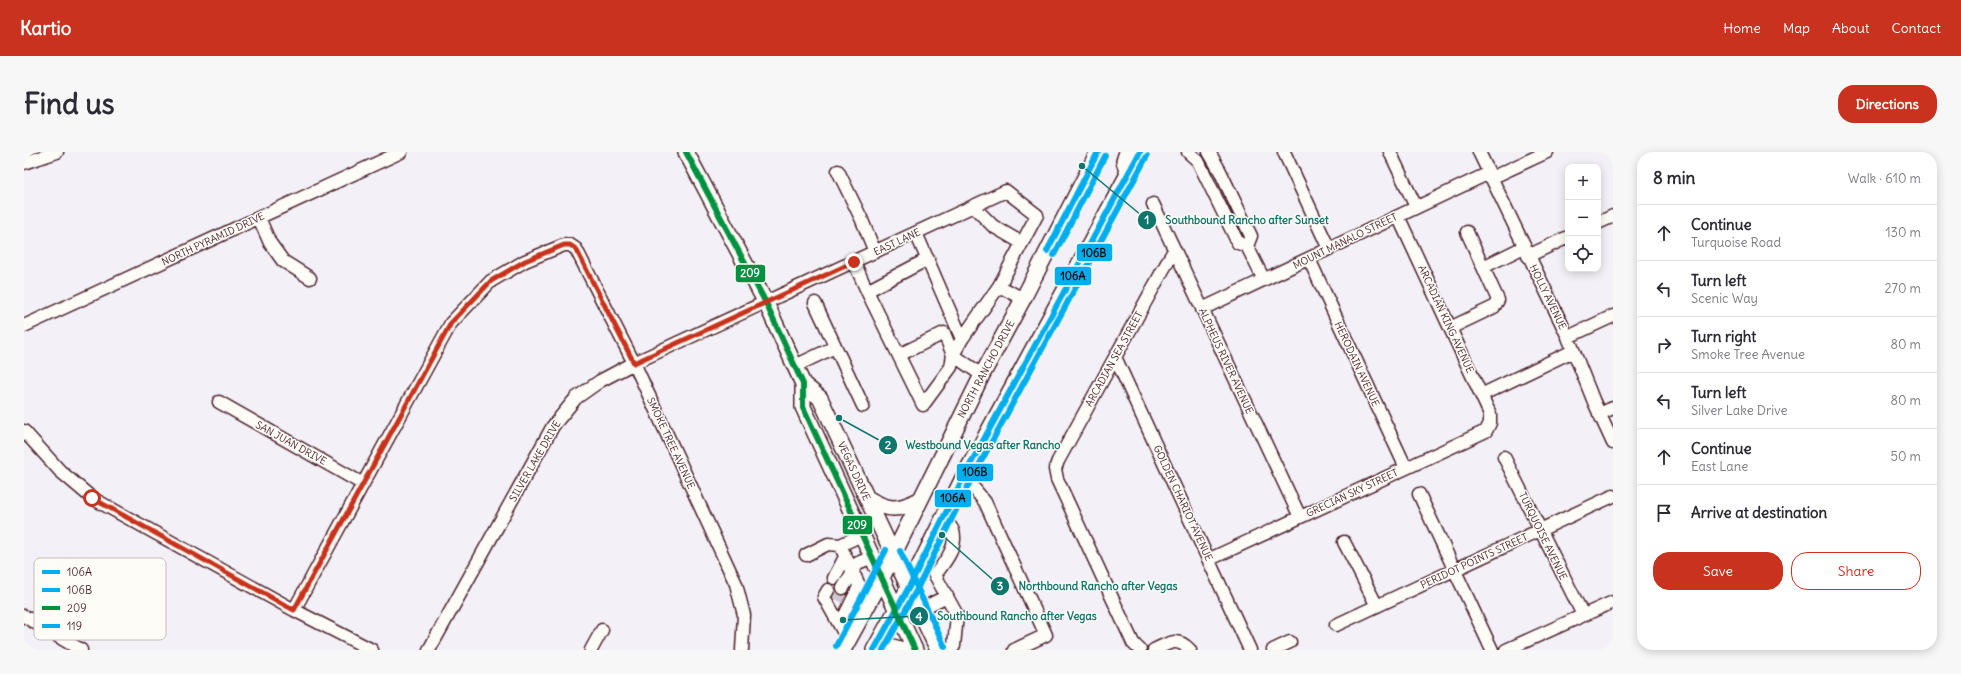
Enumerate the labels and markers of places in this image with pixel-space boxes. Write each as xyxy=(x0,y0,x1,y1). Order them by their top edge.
callout: Southbound Rancho after Sunset xyxy=(1137,209,1336,232)
callout: Westbound Vegas after Rancho xyxy=(878,433,1069,456)
callout: Northbound Rancho after Vegas xyxy=(990,574,1185,597)
callout: Southbound Rancho after Vegas xyxy=(909,605,1105,628)

